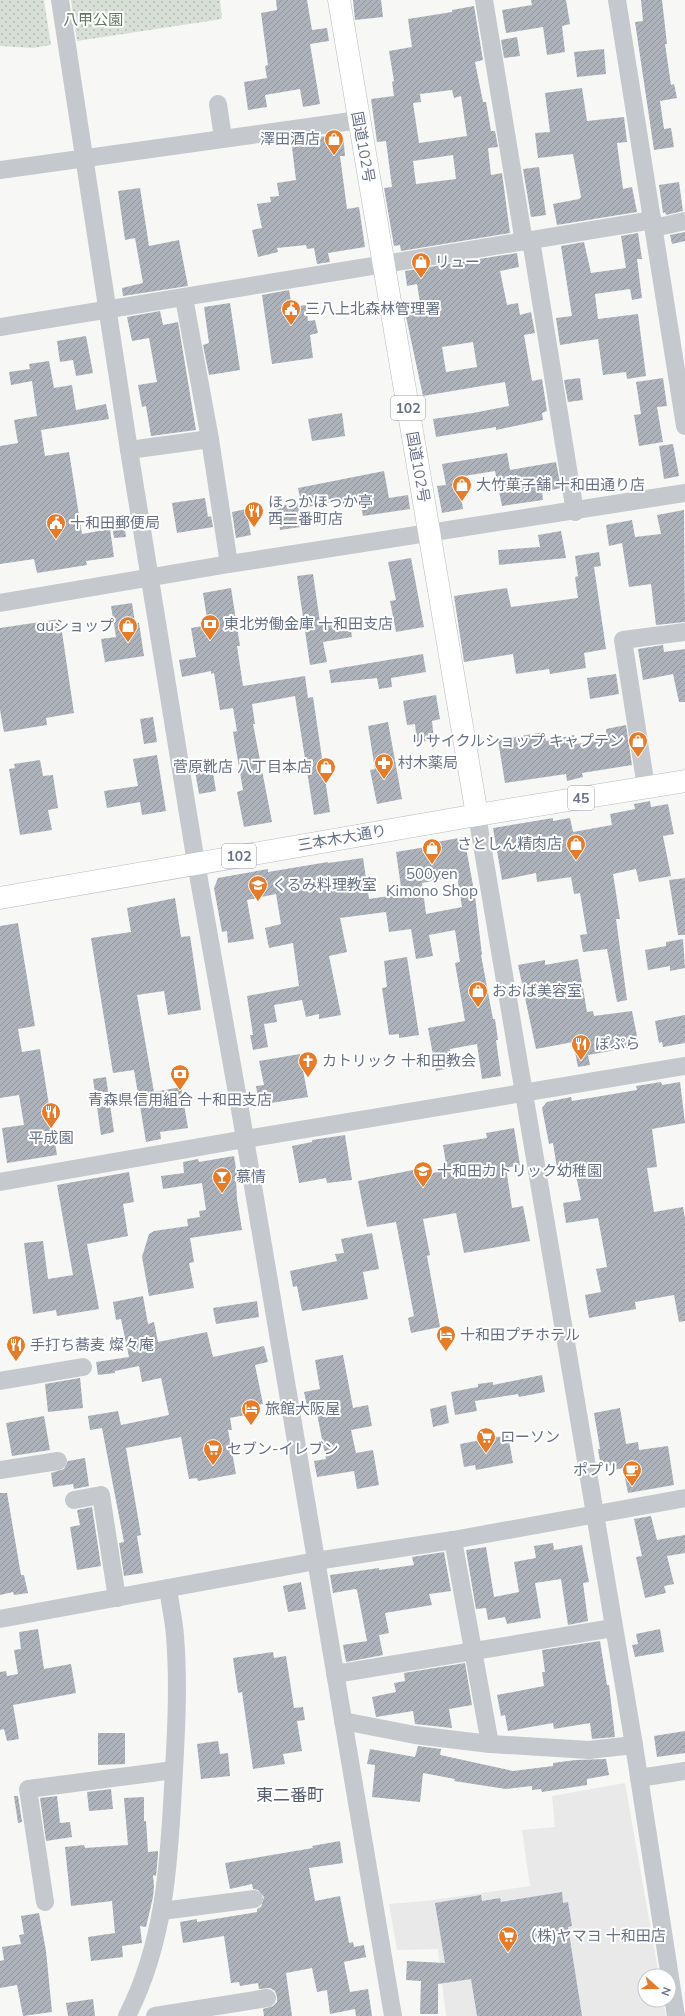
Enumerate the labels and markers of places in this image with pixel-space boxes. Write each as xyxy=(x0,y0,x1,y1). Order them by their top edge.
shop icon: 澤田酒店 xyxy=(323,128,345,156)
place label: 澤田酒店 xyxy=(260,129,320,148)
shop icon: リュー xyxy=(410,251,432,279)
place label: リュー xyxy=(435,252,480,271)
public building icon: 三八上北森林管理署 xyxy=(280,298,302,326)
place label: 三八上北森林管理署 xyxy=(305,299,440,318)
shop icon: 大竹菓子舗 十和田通り店 xyxy=(451,474,473,502)
place label: 大竹菓子舗 十和田通り店 xyxy=(476,475,645,494)
place label: ほっかほっか亭 西二番町店 xyxy=(268,492,373,528)
restaurant icon: ほっかほっか亭 西二番町店 xyxy=(243,500,265,528)
public building icon: 十和田郵便局 xyxy=(45,512,67,540)
place label: 十和田郵便局 xyxy=(70,513,160,532)
bank icon: 東北労働金庫 十和田支店 xyxy=(199,613,221,641)
place label: 東北労働金庫 十和田支店 xyxy=(224,614,393,633)
shop icon: auショップ xyxy=(117,615,139,643)
place label: auショップ xyxy=(36,616,114,635)
shop icon: リサイクルショップ キャプテン xyxy=(627,730,649,758)
place label: リサイクルショップ キャプテン xyxy=(411,731,624,750)
pharmacy icon: 村木薬局 xyxy=(373,752,395,780)
place label: 村木薬局 xyxy=(398,753,458,772)
shop icon: 菅原靴店 八丁目本店 xyxy=(315,756,337,784)
place label: 菅原靴店 八丁目本店 xyxy=(173,757,312,776)
shop icon: さとしん精肉店 xyxy=(565,833,587,861)
place label: さとしん精肉店 xyxy=(457,834,562,853)
shop icon: 500yen Kimono Shop xyxy=(421,837,443,865)
place label: 500yen Kimono Shop xyxy=(386,864,478,900)
school or university icon: くるみ料理教室 xyxy=(247,874,269,902)
place label: くるみ料理教室 xyxy=(272,875,377,894)
shop icon: おおば美容室 xyxy=(467,980,489,1008)
place label: おおば美容室 xyxy=(492,981,582,1000)
restaurant icon: ぽぷら xyxy=(570,1033,592,1061)
place label: ぽぷら xyxy=(595,1034,640,1053)
church icon: カトリック 十和田教会 xyxy=(297,1050,319,1078)
place label: カトリック 十和田教会 xyxy=(322,1051,476,1070)
bank icon: 青森県信用組合 十和田支店 xyxy=(169,1063,191,1091)
place label: 青森県信用組合 十和田支店 xyxy=(88,1090,272,1109)
restaurant icon: 平成園 xyxy=(40,1101,62,1129)
place label: 平成園 xyxy=(28,1128,74,1147)
school or university icon: 十和田カトリック幼稚園 xyxy=(412,1160,434,1188)
place label: 十和田カトリック幼稚園 xyxy=(437,1161,602,1180)
bar icon: 慕情 xyxy=(211,1166,233,1194)
place label: 慕情 xyxy=(236,1167,266,1186)
hotel icon: 十和田プチホテル xyxy=(435,1324,457,1352)
place label: 十和田プチホテル xyxy=(460,1325,580,1344)
restaurant icon: 手打ち蕎麦 燦々庵 xyxy=(5,1334,27,1362)
place label: 手打ち蕎麦 燦々庵 xyxy=(30,1335,154,1354)
hotel icon: 旅館大阪屋 xyxy=(240,1398,262,1426)
place label: 旅館大阪屋 xyxy=(265,1399,340,1418)
supermarket icon: ローソン xyxy=(475,1426,497,1454)
place label: ローソン xyxy=(500,1427,560,1446)
supermarket icon: セブン-イレブン xyxy=(202,1438,224,1466)
place label: セブン-イレブン xyxy=(227,1439,338,1458)
cafe icon: ポプリ xyxy=(621,1459,643,1487)
place label: ポプリ xyxy=(573,1460,618,1479)
supermarket icon: （株)ヤマヨ 十和田店 xyxy=(497,1925,519,1953)
place label: （株)ヤマヨ 十和田店 xyxy=(522,1926,666,1945)

